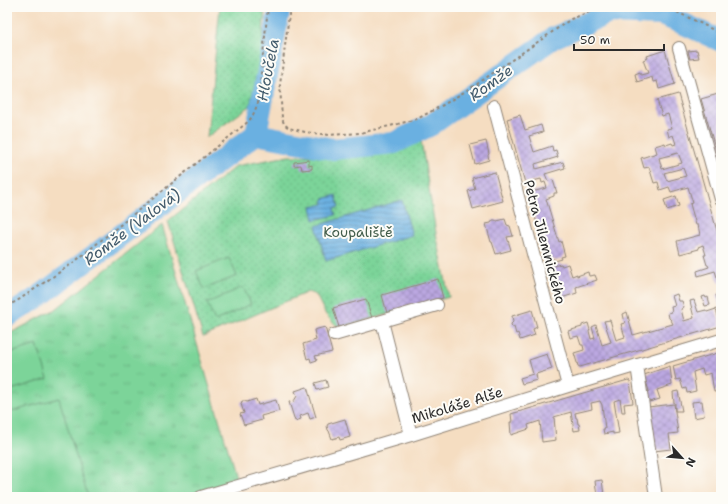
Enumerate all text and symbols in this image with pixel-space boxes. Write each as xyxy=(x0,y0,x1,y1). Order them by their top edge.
scale bar xyxy=(574,26,664,52)
text: 50 m xyxy=(580,32,610,48)
water label: Hloučela xyxy=(252,37,284,103)
water label: Romže xyxy=(465,60,517,106)
street label: Petra Jilemnického xyxy=(520,178,570,306)
water label: Romže (Valová) xyxy=(80,184,184,270)
park label: Koupaliště xyxy=(323,223,393,241)
street label: Mikoláše Alše xyxy=(409,383,505,427)
north arrow xyxy=(662,438,702,478)
text: N xyxy=(682,455,699,470)

